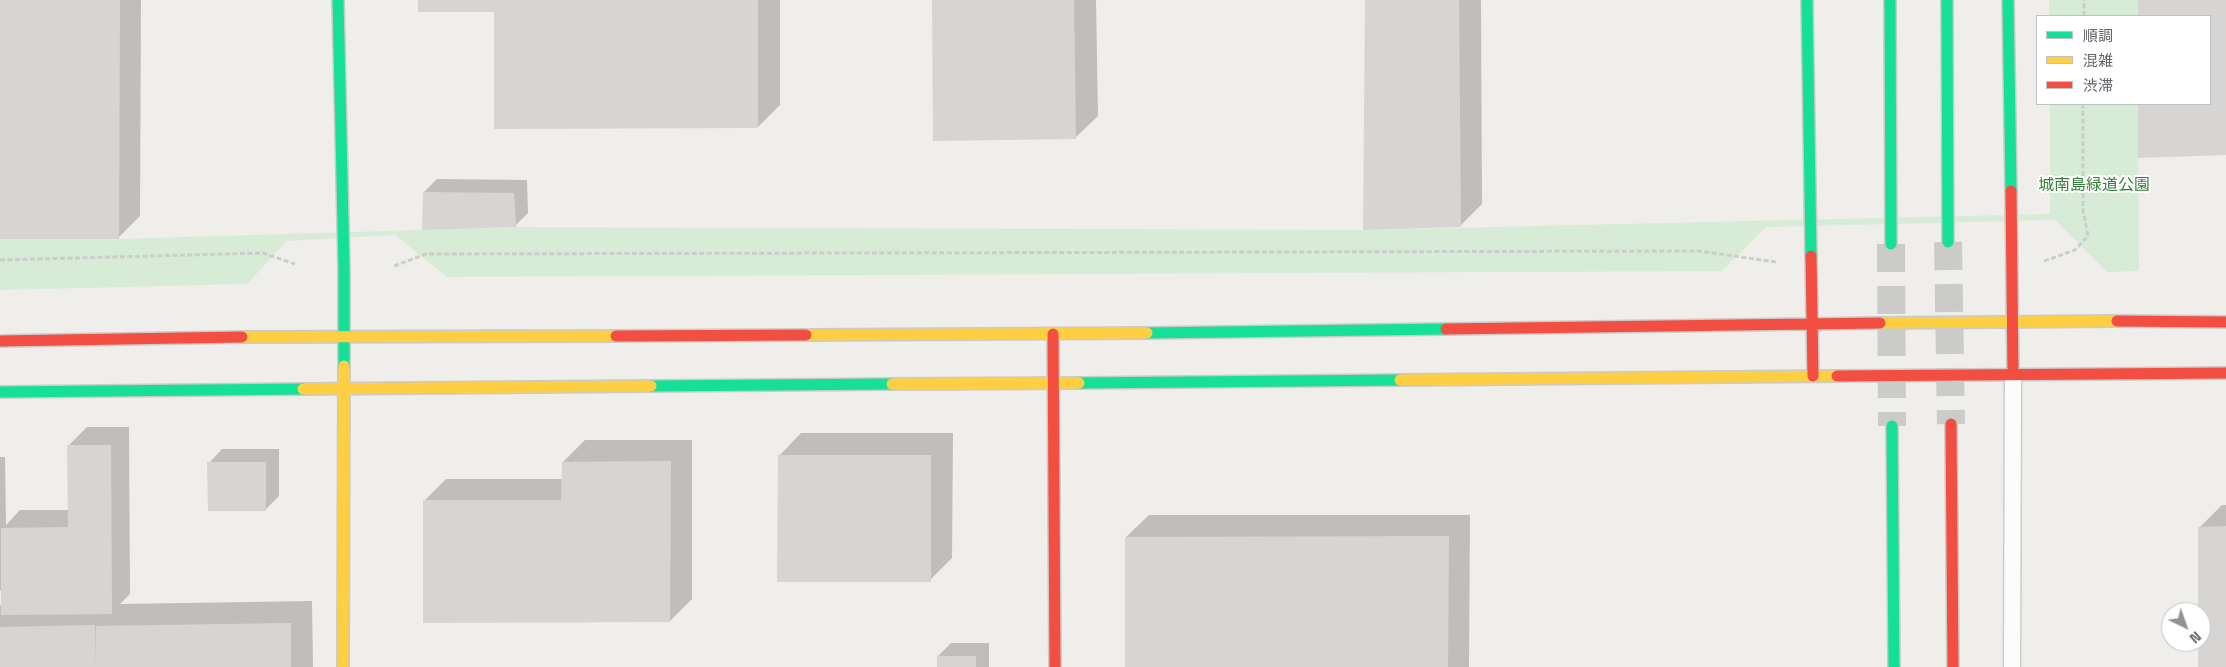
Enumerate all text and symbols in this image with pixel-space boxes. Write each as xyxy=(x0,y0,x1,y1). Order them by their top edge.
legend xyxy=(2036,15,2211,105)
text: 順調 xyxy=(2083,26,2113,45)
text: 混雑 xyxy=(2083,51,2113,70)
text: 渋滞 xyxy=(2083,76,2113,95)
park label: 城南島緑道公園 xyxy=(2038,176,2150,196)
north arrow xyxy=(2161,602,2211,652)
text: N xyxy=(2186,628,2205,647)

